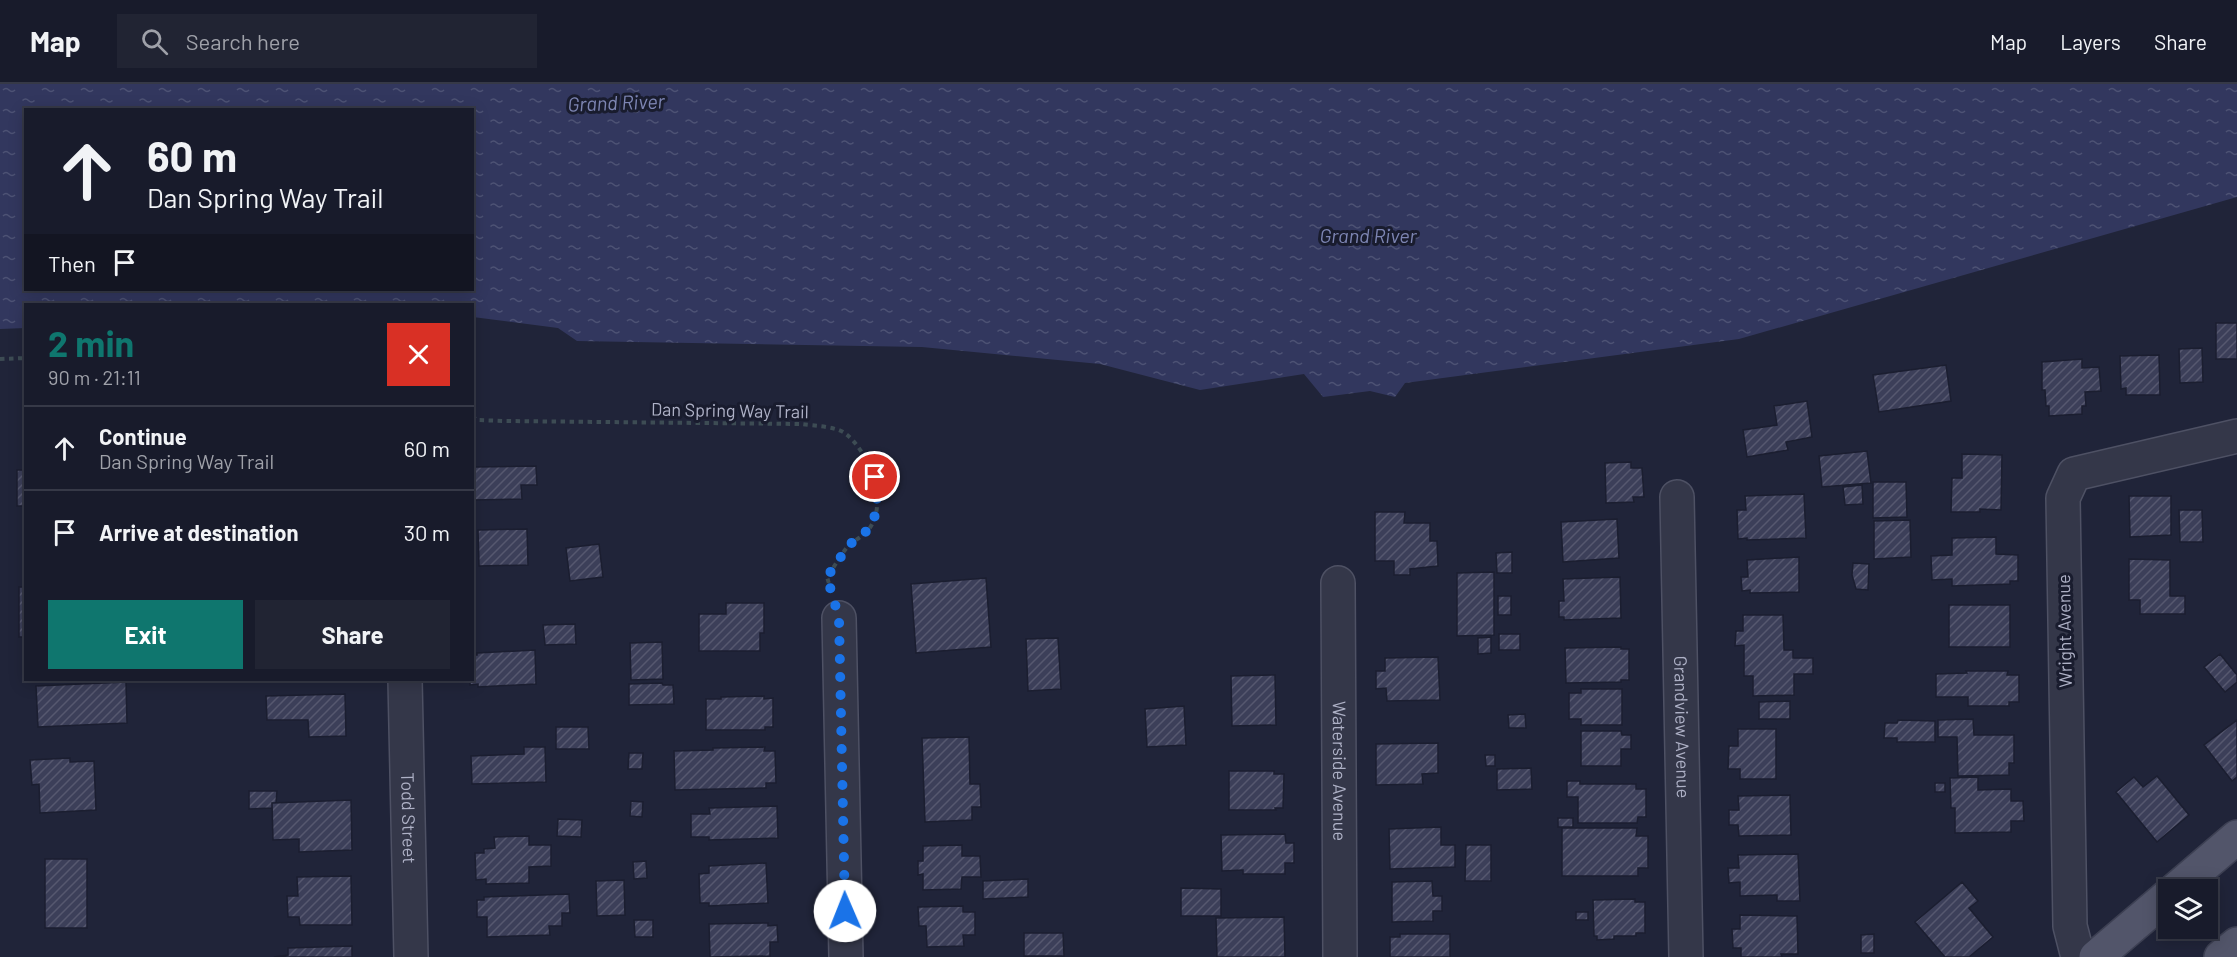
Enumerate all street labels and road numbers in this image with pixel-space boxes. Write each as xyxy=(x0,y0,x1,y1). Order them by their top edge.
street label: Dan Spring Way Trail xyxy=(651,398,809,422)
street label: Wright Avenue xyxy=(2052,574,2076,688)
street label: Grandview Avenue xyxy=(1670,655,1695,798)
street label: Waterside Avenue xyxy=(1329,701,1351,841)
street label: Todd Street xyxy=(397,772,421,864)

